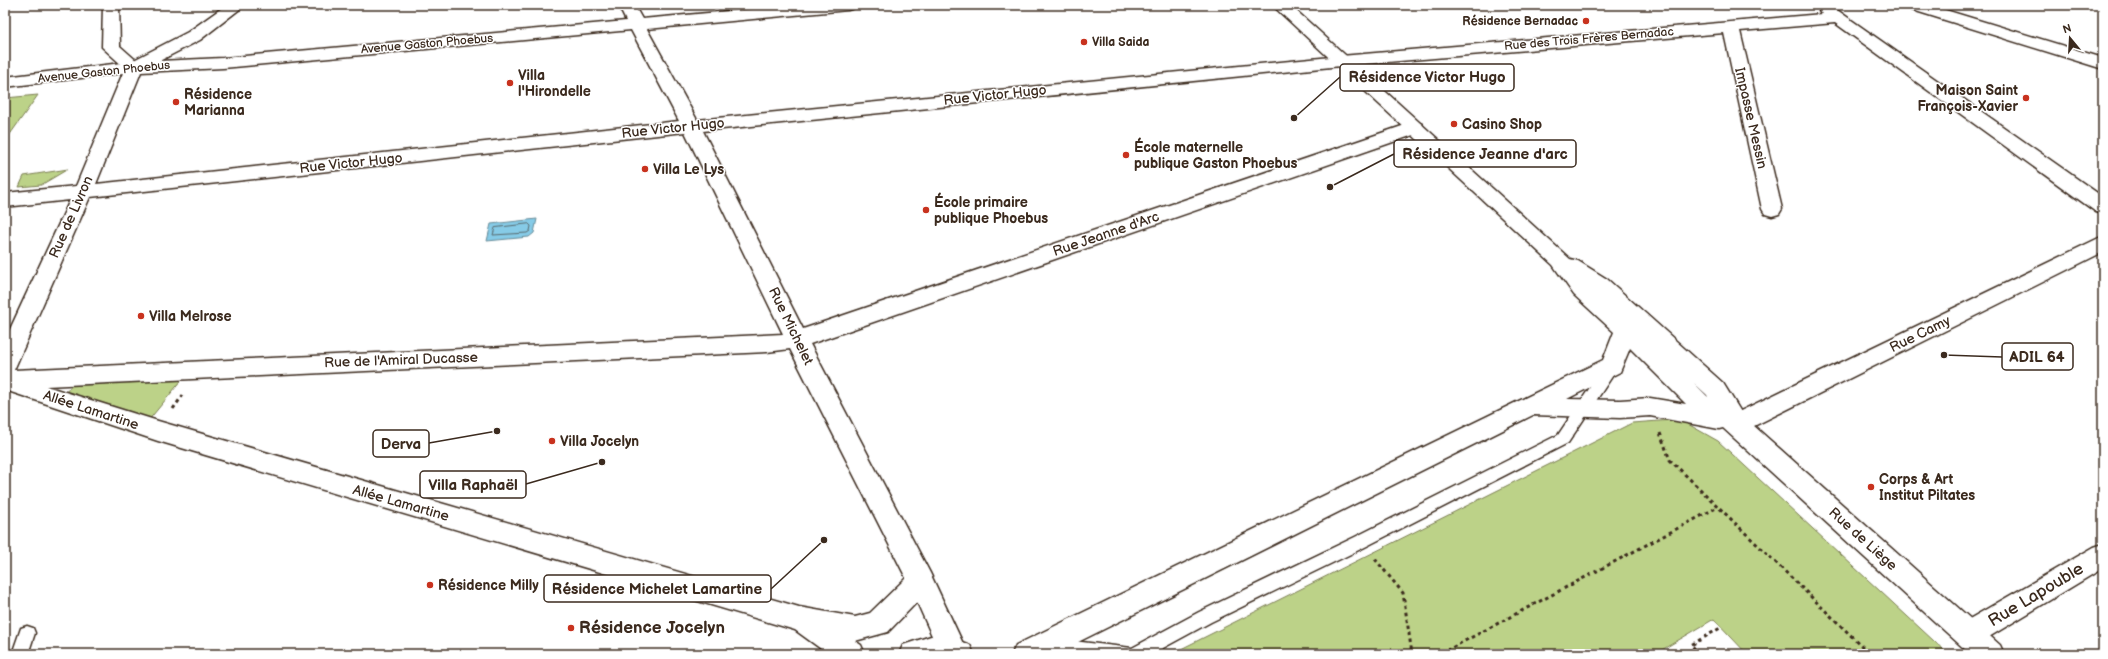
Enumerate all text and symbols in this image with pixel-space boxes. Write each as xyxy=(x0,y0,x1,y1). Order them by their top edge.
place label: Résidence Bernadac xyxy=(1462,14,1578,29)
marker: Résidence Bernadac xyxy=(1581,16,1591,26)
north arrow xyxy=(2050,18,2090,58)
text: N xyxy=(2061,22,2073,36)
street label: Rue des Trois Frères Bernadac xyxy=(1504,24,1674,54)
street label: Avenue Gaston Phoebus xyxy=(360,31,494,57)
place label: Villa Saida xyxy=(1092,35,1149,50)
marker: Villa Saida xyxy=(1079,37,1089,47)
street label: Avenue Gaston Phoebus xyxy=(37,58,171,86)
callout: Résidence Victor Hugo xyxy=(1340,64,1514,91)
street label: Impasse Messin xyxy=(1731,66,1771,170)
place label: Villa l'Hirondelle xyxy=(518,67,591,100)
text: Résidence Victor Hugo xyxy=(1348,68,1506,87)
marker: Villa l'Hirondelle xyxy=(505,78,515,88)
street label: Rue Victor Hugo xyxy=(943,81,1047,109)
place label: Maison Saint François-Xavier xyxy=(1918,82,2018,115)
place label: Résidence Marianna xyxy=(184,86,252,119)
marker: Maison Saint François-Xavier xyxy=(2021,93,2031,103)
marker: Résidence Marianna xyxy=(171,97,181,107)
street label: Rue Victor Hugo xyxy=(621,114,725,142)
place label: Casino Shop xyxy=(1462,116,1542,133)
marker: Casino Shop xyxy=(1449,119,1459,129)
place label: École maternelle publique Gaston Phoebus xyxy=(1134,137,1298,172)
callout: Résidence Jeanne d'arc xyxy=(1394,140,1576,167)
text: Résidence Jeanne d'arc xyxy=(1402,145,1568,164)
street label: Rue Victor Hugo xyxy=(299,149,403,177)
marker: École maternelle publique Gaston Phoebus xyxy=(1121,150,1131,160)
place label: Villa Le Lys xyxy=(653,161,724,178)
marker: Villa Le Lys xyxy=(640,164,650,174)
street label: Rue de Livron xyxy=(45,173,97,261)
place label: École primaire publique Phoebus xyxy=(934,192,1048,227)
marker: École primaire publique Phoebus xyxy=(921,205,931,215)
street label: Rue Jeanne d'Arc xyxy=(1051,208,1161,260)
street label: Rue Michelet xyxy=(765,284,817,368)
place label: Villa Melrose xyxy=(149,308,232,325)
marker: Villa Melrose xyxy=(136,311,146,321)
street label: Rue Camy xyxy=(1887,312,1954,356)
callout: ADIL 64 xyxy=(2002,343,2073,370)
text: ADIL 64 xyxy=(2008,348,2065,367)
street label: Rue de l'Amiral Ducasse xyxy=(324,349,478,371)
street label: Allée Lamartine xyxy=(41,387,141,433)
callout: Derva xyxy=(373,430,429,457)
place label: Villa Jocelyn xyxy=(560,433,639,450)
text: Derva xyxy=(381,435,421,454)
marker: Villa Jocelyn xyxy=(547,436,557,446)
callout: Villa Raphaël xyxy=(420,471,526,498)
place label: Corps & Art Institut Piltates xyxy=(1879,471,1975,504)
text: Villa Raphaël xyxy=(428,476,518,495)
street label: Allée Lamartine xyxy=(351,481,451,525)
marker: Corps & Art Institut Piltates xyxy=(1866,482,1876,492)
street label: Rue de Liège xyxy=(1825,504,1901,574)
street label: Rue Lapouble xyxy=(1985,559,2087,631)
callout: Résidence Michelet Lamartine xyxy=(544,575,771,602)
place label: Résidence Milly xyxy=(438,577,539,594)
marker: Résidence Milly xyxy=(425,580,435,590)
text: Résidence Michelet Lamartine xyxy=(552,580,762,599)
place label: Résidence Jocelyn xyxy=(579,618,725,638)
marker: Résidence Jocelyn xyxy=(566,623,576,633)

